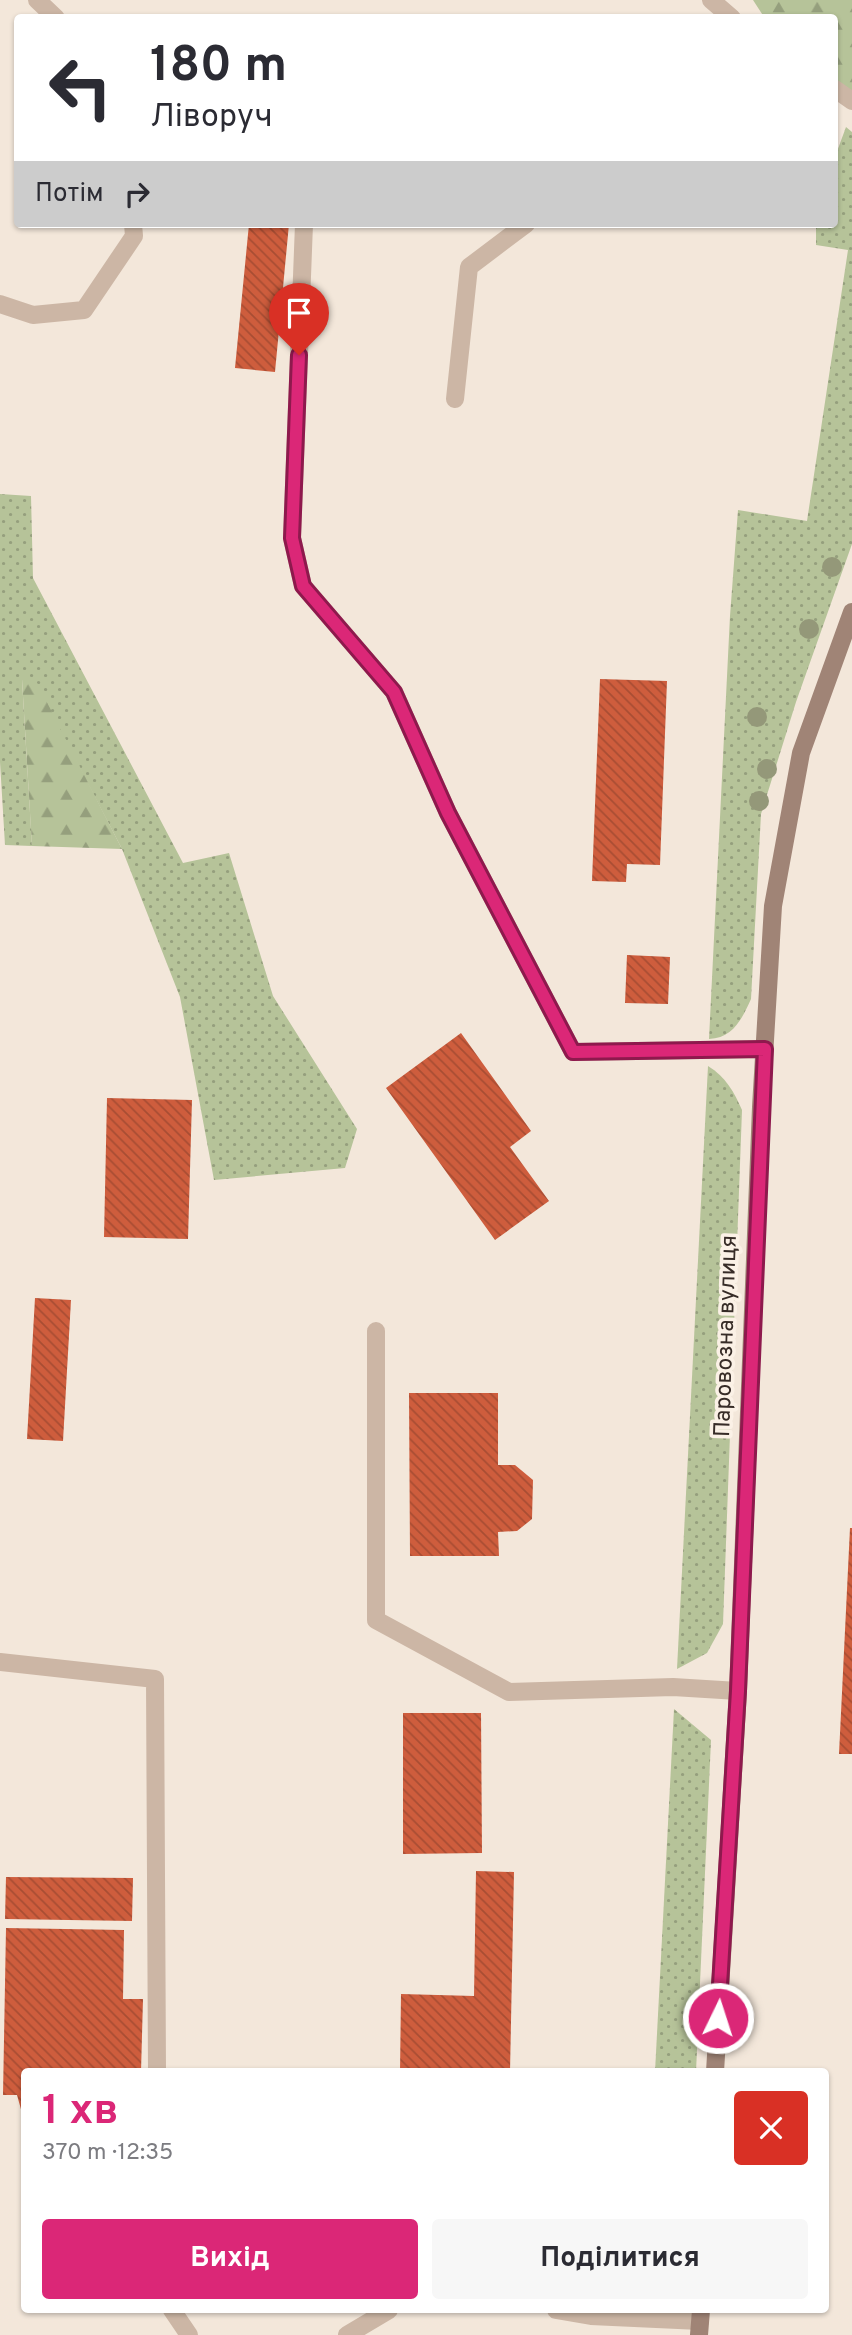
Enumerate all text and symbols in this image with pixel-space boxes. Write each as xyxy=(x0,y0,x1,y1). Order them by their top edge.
text: 180 m xyxy=(150,37,287,99)
icon: left xyxy=(35,42,126,133)
text: Ліворуч xyxy=(150,98,273,138)
icon: right xyxy=(118,175,156,213)
text: Потім xyxy=(35,178,104,211)
pin xyxy=(269,283,329,355)
icon: arrive xyxy=(280,294,318,332)
street label: Паровозна вулиця xyxy=(709,1234,745,1438)
position arrow xyxy=(681,1981,755,2055)
text: 1 хв xyxy=(42,2086,119,2139)
button: close xyxy=(734,2091,808,2165)
text: 370 m · 12:35 xyxy=(42,2139,173,2168)
button: Вихід xyxy=(42,2219,418,2299)
button: Поділитися xyxy=(432,2219,808,2299)

